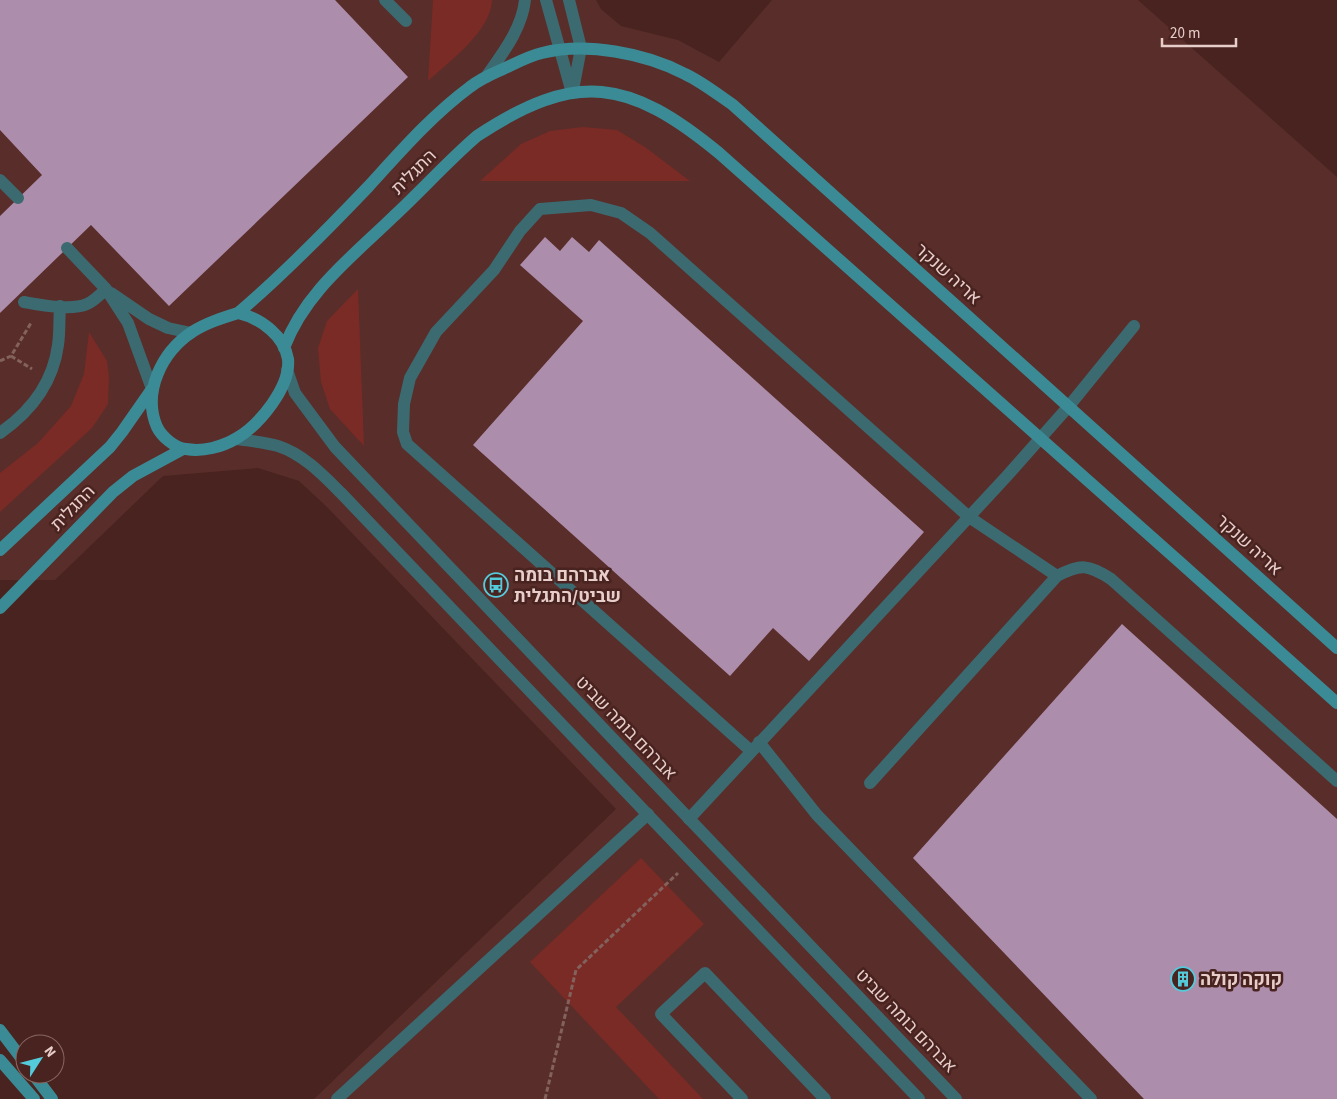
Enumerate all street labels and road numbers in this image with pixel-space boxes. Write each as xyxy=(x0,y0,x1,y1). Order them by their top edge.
street label: התגלית xyxy=(386,144,442,200)
street label: אריה שנקר xyxy=(910,238,986,310)
street label: התגלית xyxy=(45,480,101,536)
street label: אריה שנקר xyxy=(1211,509,1287,581)
street label: אברהם בומה שביט xyxy=(570,670,682,786)
street label: אברהם בומה שביט xyxy=(850,963,962,1079)

